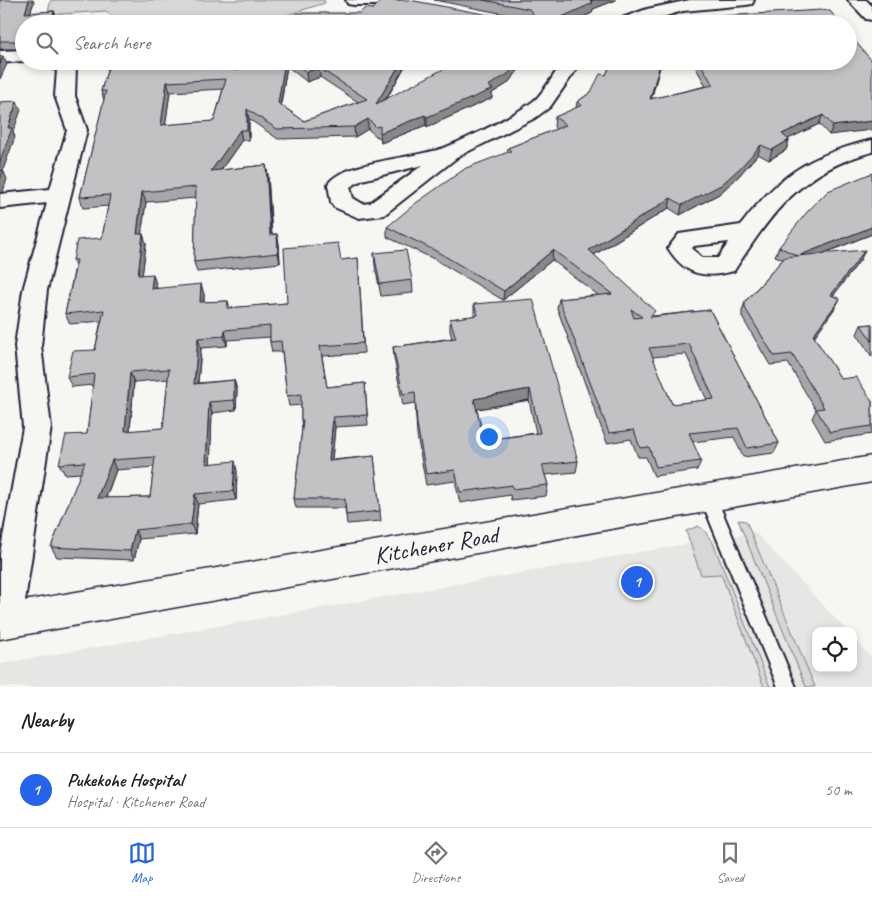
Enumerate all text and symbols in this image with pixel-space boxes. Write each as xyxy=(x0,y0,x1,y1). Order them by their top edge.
search box xyxy=(15,15,857,70)
icon: search xyxy=(33,29,61,57)
text: Search here xyxy=(73,31,150,55)
your location xyxy=(476,424,502,450)
street label: Kitchener Road xyxy=(372,519,504,571)
pin: 1 xyxy=(621,563,653,601)
map controls xyxy=(812,627,857,672)
button: locate xyxy=(812,627,857,672)
text: Nearby xyxy=(20,707,73,733)
text: Pukekohe Hospital xyxy=(67,768,183,792)
text: 1 xyxy=(32,780,40,800)
text: 50 m xyxy=(825,780,852,800)
text: Hospital · Kitchener Road xyxy=(67,792,205,812)
tab: Map xyxy=(128,839,156,886)
tab: Directions xyxy=(412,839,460,886)
tab: Saved xyxy=(716,839,744,886)

